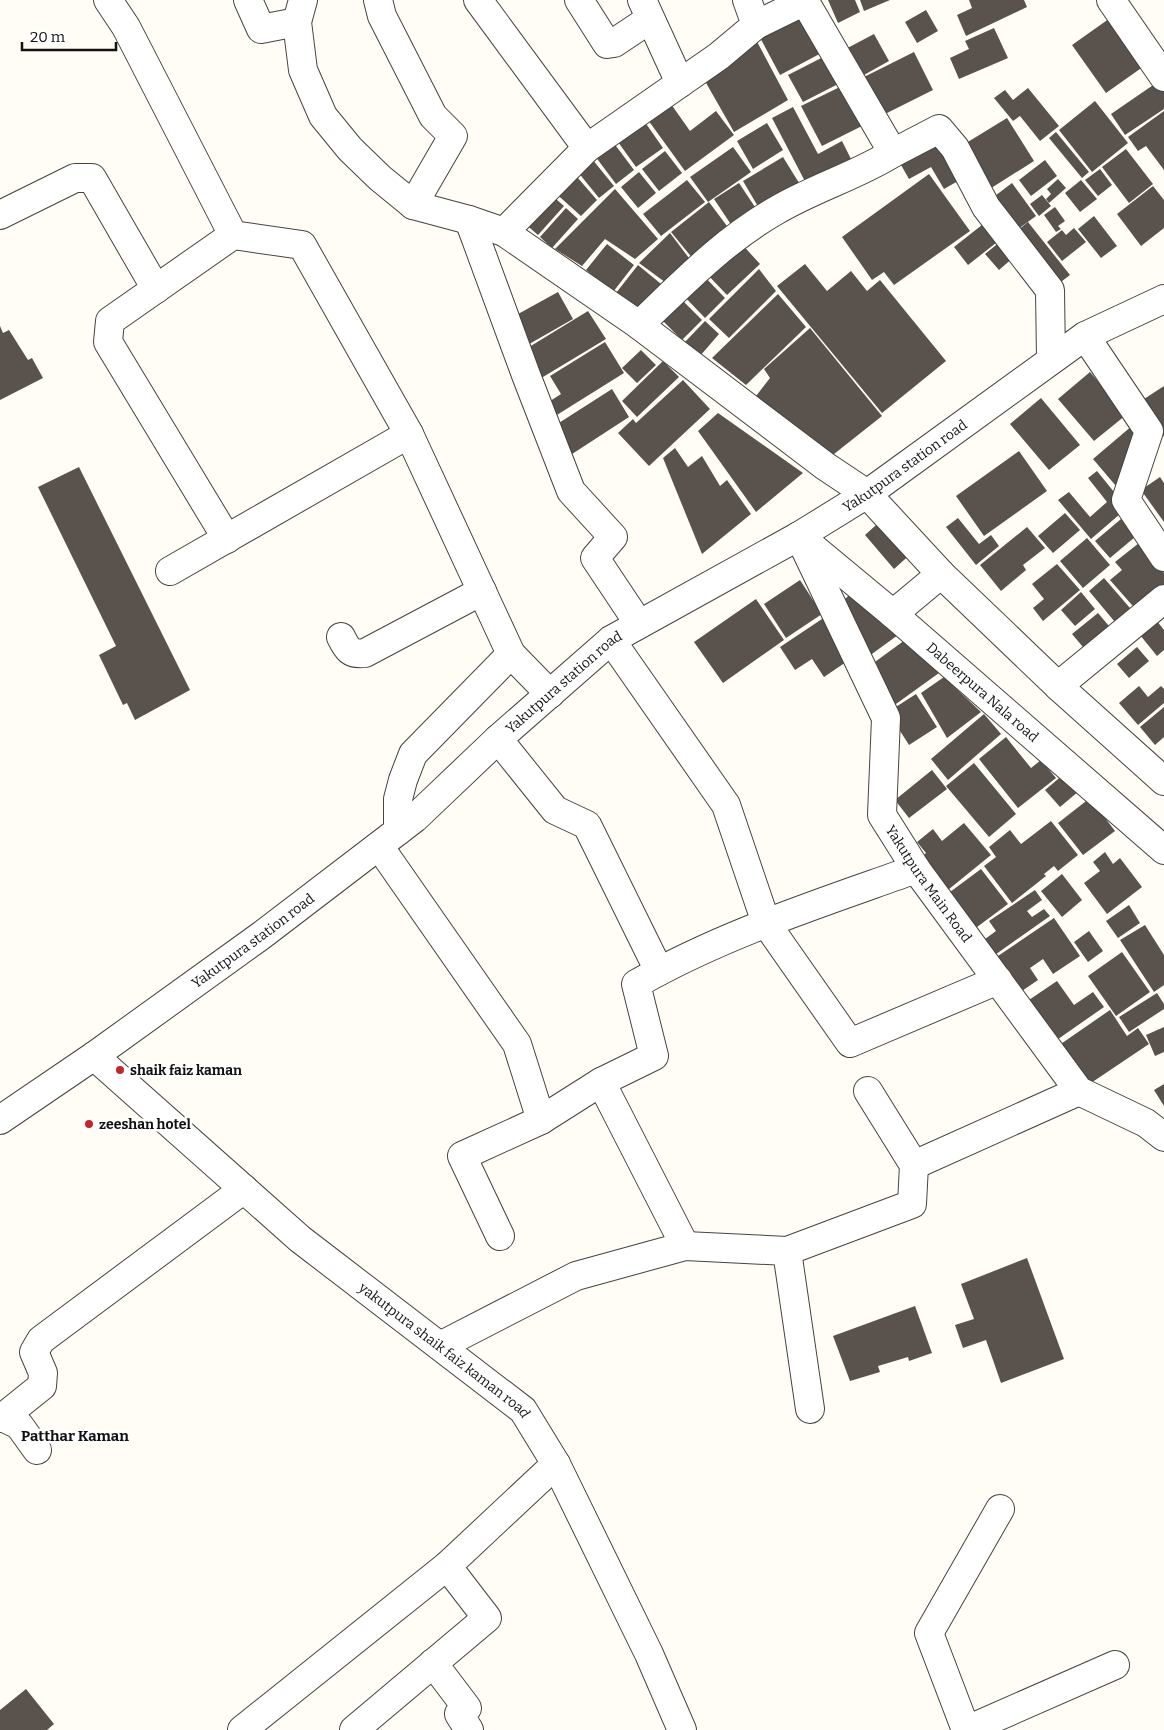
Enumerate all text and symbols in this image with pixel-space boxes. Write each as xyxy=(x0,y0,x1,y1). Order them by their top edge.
scale bar xyxy=(22,20,116,52)
text: 20 m xyxy=(30,28,66,46)
street label: Yakutpura station road xyxy=(839,416,970,516)
street label: Yakutpura station road xyxy=(502,627,625,737)
street label: Dabeerpura Nala road xyxy=(923,639,1042,745)
street label: Yakutpura Main Road xyxy=(882,822,975,946)
street label: Yakutpura station road xyxy=(188,890,318,992)
place label: shaik faiz kaman xyxy=(130,1062,242,1079)
marker: shaik faiz kaman xyxy=(114,1064,126,1076)
place label: zeeshan hotel xyxy=(99,1116,192,1133)
marker: zeeshan hotel xyxy=(83,1118,95,1130)
street label: yakutpura shaik faiz kaman road xyxy=(355,1278,534,1421)
district label: Patthar Kaman xyxy=(21,1427,129,1445)

